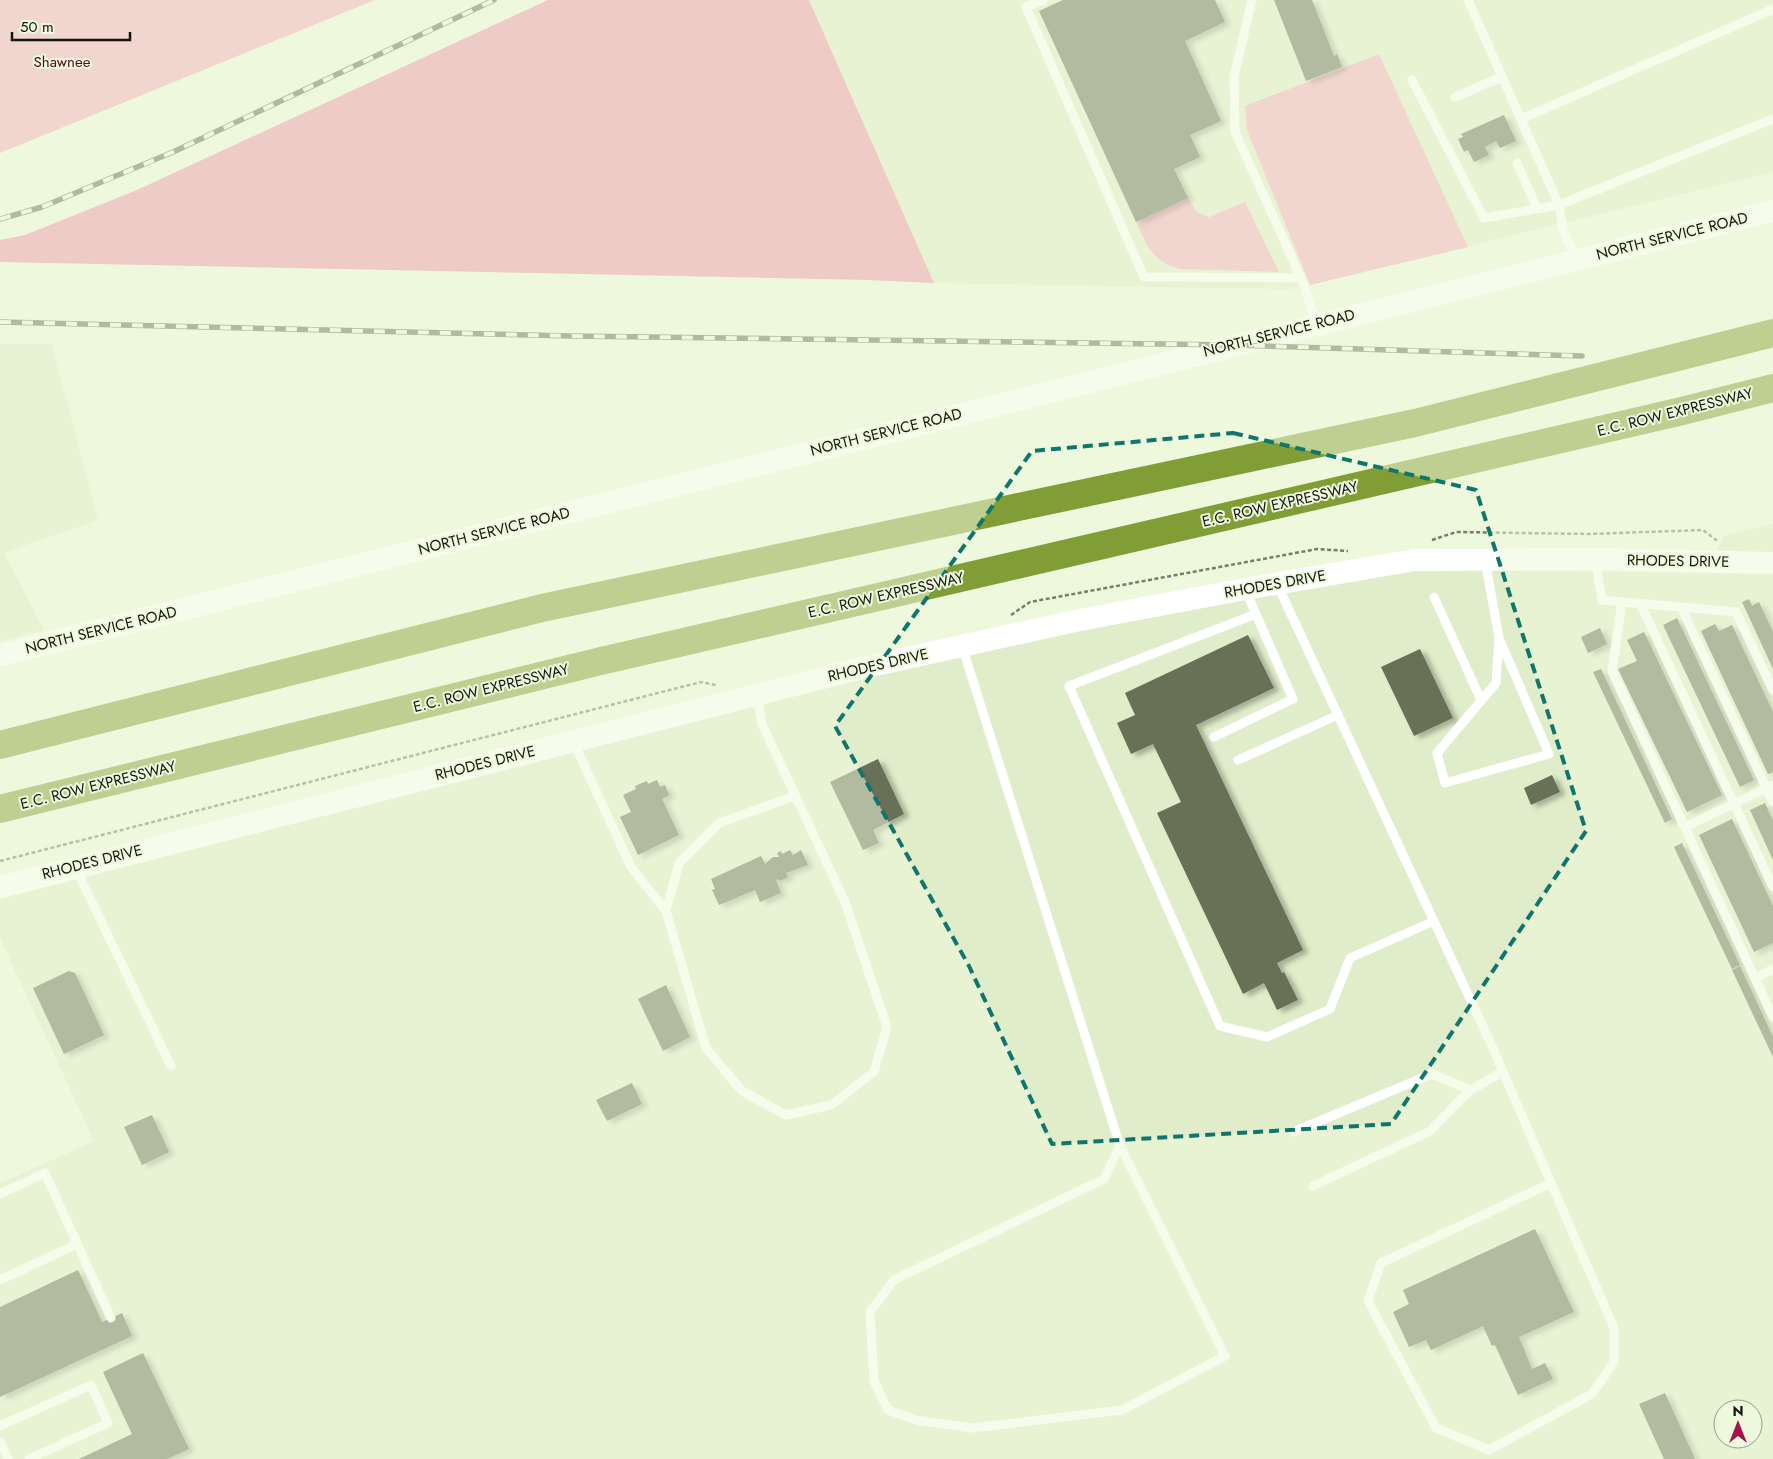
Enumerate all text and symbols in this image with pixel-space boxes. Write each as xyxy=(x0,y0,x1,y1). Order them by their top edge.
scale bar xyxy=(12,10,130,42)
text: 50 m xyxy=(20,16,54,38)
park label: Shawnee xyxy=(34,51,91,73)
street label: NORTH SERVICE ROAD xyxy=(1594,207,1750,265)
street label: NORTH SERVICE ROAD xyxy=(1201,304,1357,362)
street label: E.C. ROW EXPRESSWAY xyxy=(1595,382,1756,442)
street label: NORTH SERVICE ROAD xyxy=(808,403,964,461)
street label: E.C. ROW EXPRESSWAY xyxy=(1200,475,1361,533)
street label: NORTH SERVICE ROAD xyxy=(416,502,572,560)
street label: RHODES DRIVE xyxy=(1627,549,1729,573)
street label: RHODES DRIVE xyxy=(1223,564,1327,604)
street label: E.C. ROW EXPRESSWAY xyxy=(806,566,967,624)
street label: NORTH SERVICE ROAD xyxy=(23,601,179,659)
street label: RHODES DRIVE xyxy=(826,643,930,687)
street label: E.C. ROW EXPRESSWAY xyxy=(411,658,572,718)
street label: RHODES DRIVE xyxy=(433,740,537,786)
street label: E.C. ROW EXPRESSWAY xyxy=(18,755,179,815)
street label: RHODES DRIVE xyxy=(40,839,144,885)
north arrow xyxy=(1713,1399,1763,1449)
text: N xyxy=(1732,1401,1744,1421)

